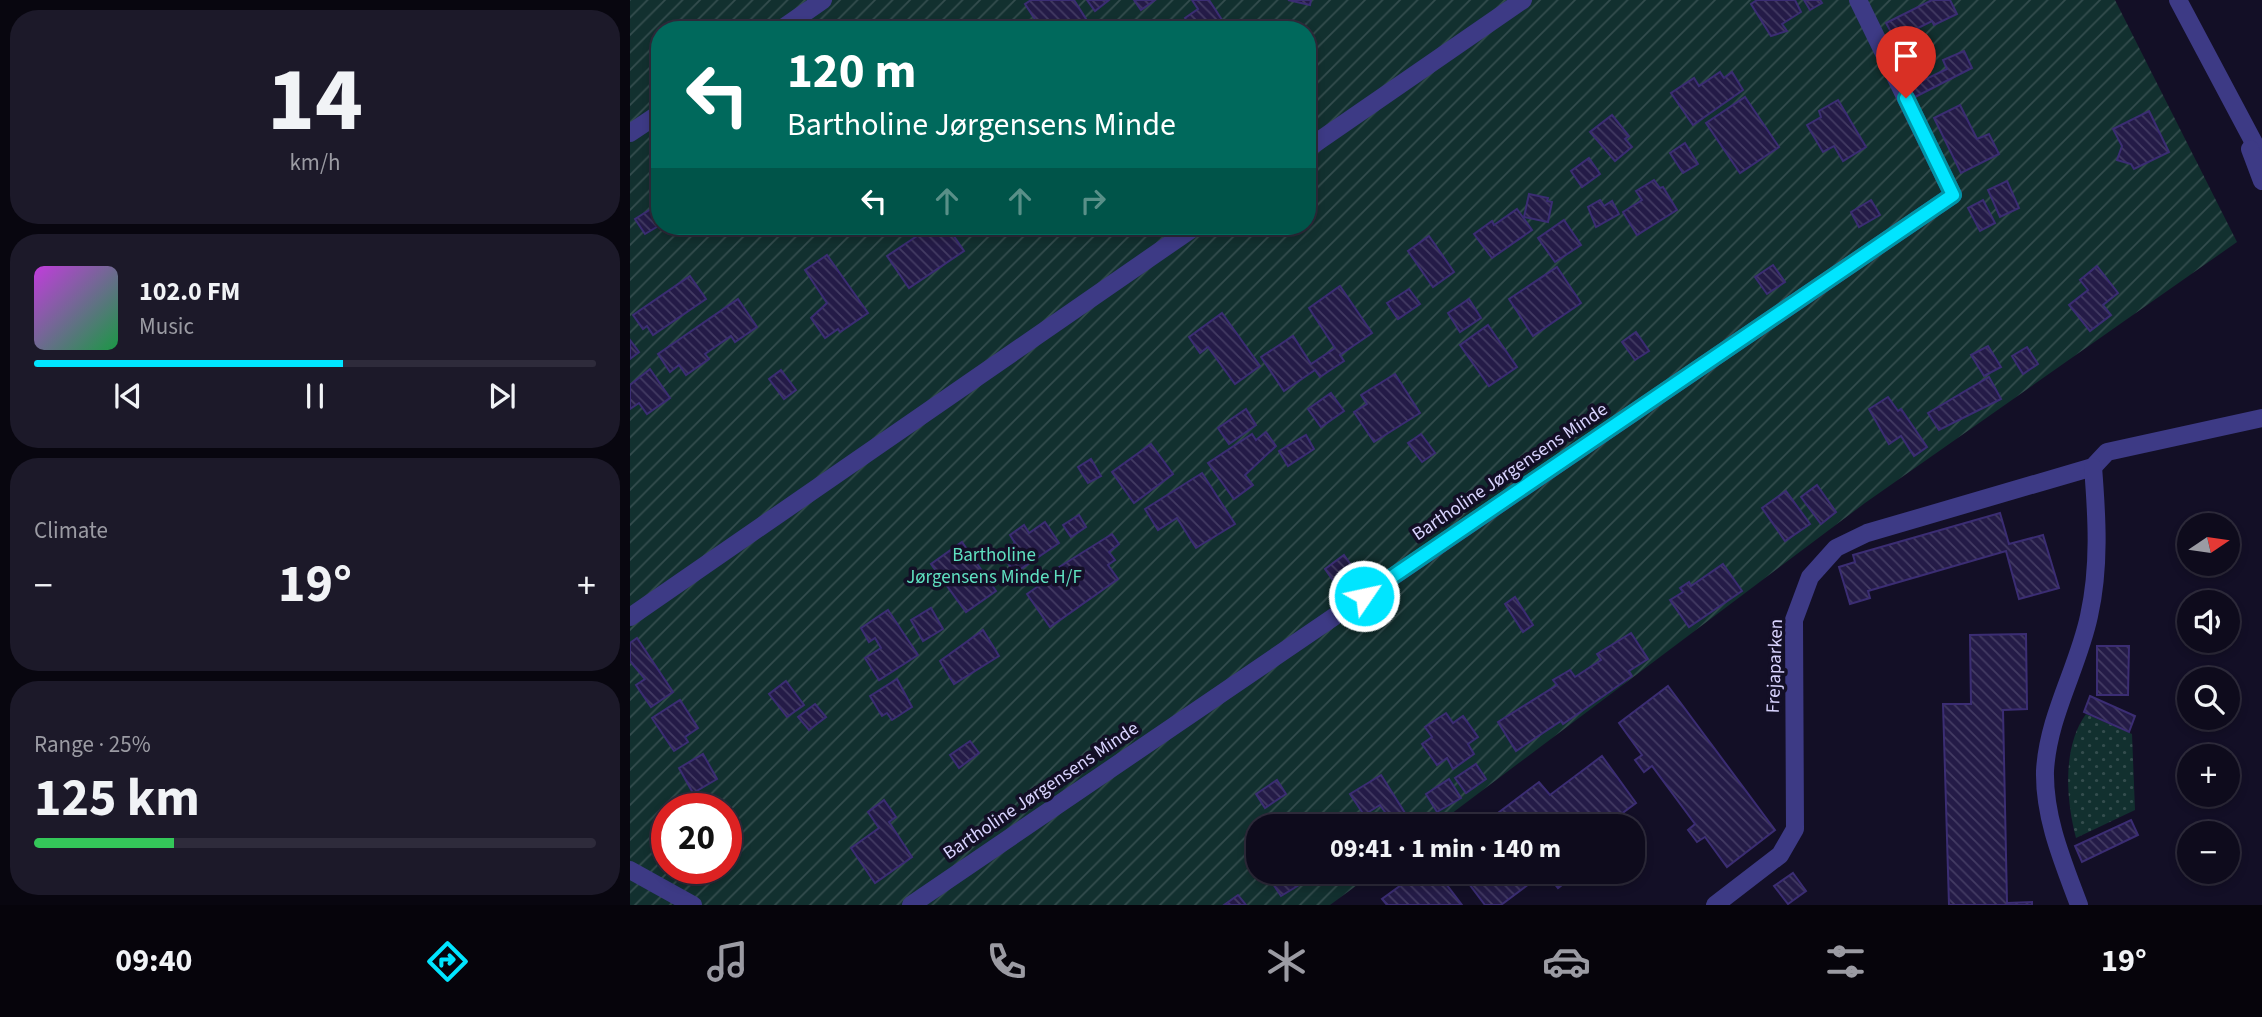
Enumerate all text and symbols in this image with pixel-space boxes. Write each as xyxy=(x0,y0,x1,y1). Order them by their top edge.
pin xyxy=(1876,26,1936,98)
text: 14 xyxy=(267,36,363,165)
text: 120 m xyxy=(787,37,916,107)
icon: arrive xyxy=(1887,37,1925,75)
icon: left xyxy=(672,49,763,140)
text: Bartholine Jørgensens Minde xyxy=(787,102,1176,148)
text: km/h xyxy=(289,146,341,179)
icon: left xyxy=(855,182,893,220)
icon: ahead xyxy=(928,182,966,220)
icon: ahead xyxy=(1001,182,1039,220)
icon: right xyxy=(1074,182,1112,220)
text: 102.0 FM xyxy=(139,273,240,310)
text: Music xyxy=(139,310,194,343)
icon: previous xyxy=(109,377,147,415)
icon: pause xyxy=(296,377,334,415)
icon: next xyxy=(483,377,521,415)
street label: Bartholine Jørgensens Minde xyxy=(1407,396,1613,548)
north arrow xyxy=(2177,513,2240,576)
map controls xyxy=(2177,513,2240,884)
text: Climate xyxy=(34,514,108,547)
park label: Bartholine Jørgensens Minde H/F xyxy=(906,542,1082,591)
text: 19° xyxy=(278,548,352,622)
text: − xyxy=(34,559,53,613)
text: + xyxy=(577,559,596,613)
position arrow xyxy=(1327,559,1401,633)
button: sound xyxy=(2177,590,2240,653)
street label: Frejaparken xyxy=(1760,618,1790,714)
button: search xyxy=(2177,667,2240,730)
street label: Bartholine Jørgensens Minde xyxy=(938,715,1144,867)
text: Range · 25% xyxy=(34,728,151,761)
button: + xyxy=(2177,744,2240,807)
text: 125 km xyxy=(34,762,200,836)
speed limit sign: 20 xyxy=(651,793,742,884)
button: − xyxy=(2177,821,2240,884)
text: 09:41 · 1 min · 140 m xyxy=(1330,830,1561,867)
icon: directions xyxy=(423,937,472,986)
icon: music xyxy=(703,937,752,986)
icon: phone xyxy=(982,937,1031,986)
icon: climate xyxy=(1262,937,1311,986)
icon: car xyxy=(1542,937,1591,986)
icon: filters xyxy=(1821,937,1870,986)
text: 09:40 xyxy=(115,938,193,984)
text: 19° xyxy=(2101,938,2147,984)

